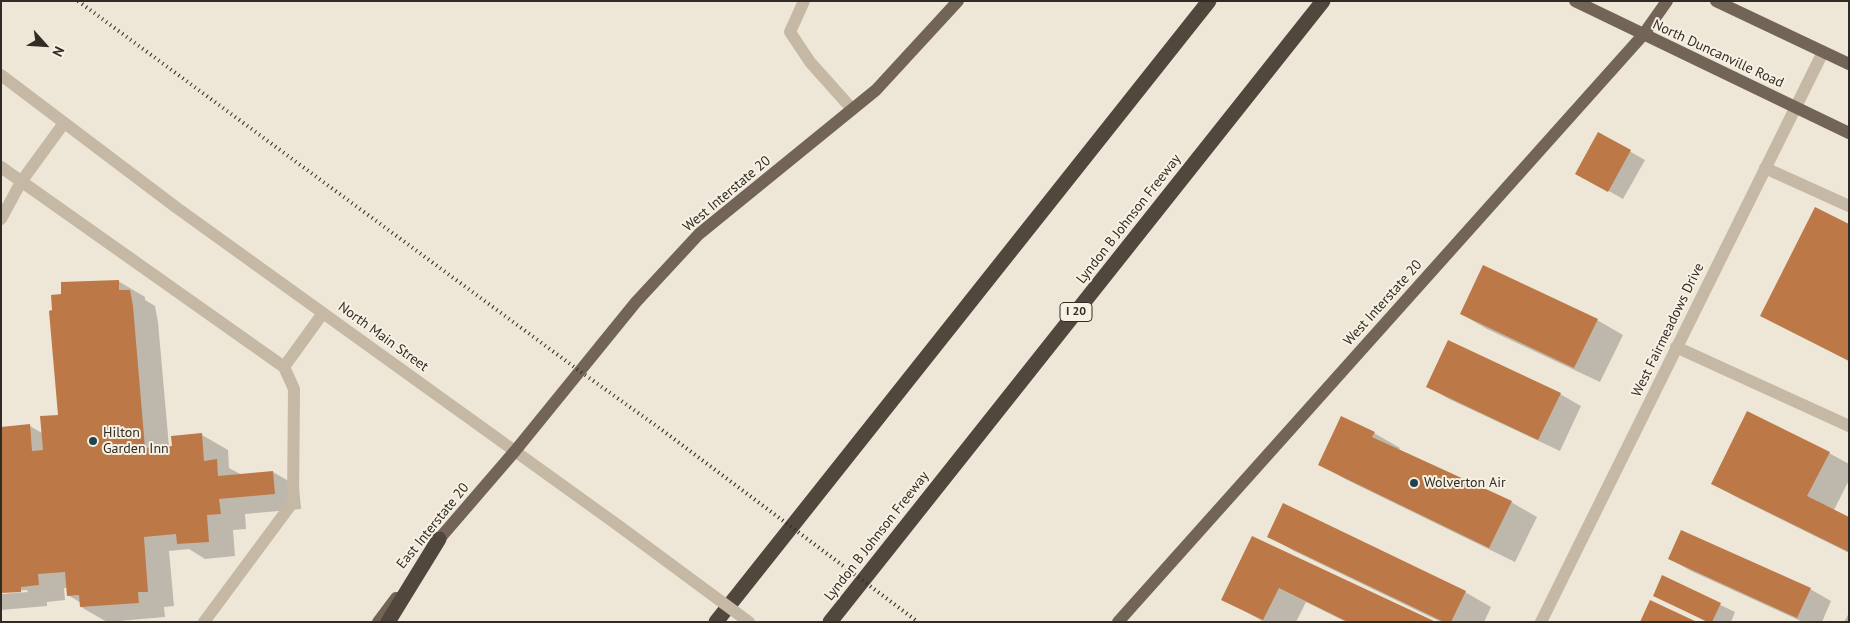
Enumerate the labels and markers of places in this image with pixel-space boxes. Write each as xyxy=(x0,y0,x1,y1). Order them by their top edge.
place label: Hilton Garden Inn xyxy=(103,425,169,458)
marker: Hilton Garden Inn xyxy=(87,435,99,447)
place label: Wolverton Air xyxy=(1424,475,1506,491)
marker: Wolverton Air xyxy=(1408,477,1420,489)

